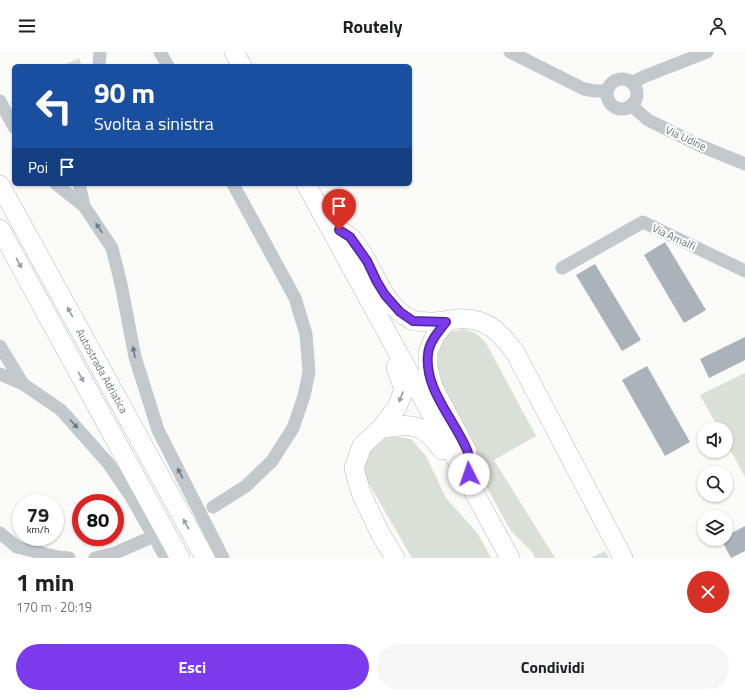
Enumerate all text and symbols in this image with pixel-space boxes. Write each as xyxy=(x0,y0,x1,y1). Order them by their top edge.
text: Routely xyxy=(342,13,403,40)
icon: menu xyxy=(16,15,38,37)
icon: person xyxy=(707,15,729,37)
text: 90 m xyxy=(94,71,155,114)
icon: left xyxy=(28,80,80,132)
text: Svolta a sinistra xyxy=(94,110,214,137)
street label: Via Udine xyxy=(663,122,709,155)
text: Poi xyxy=(28,156,48,179)
icon: arrive xyxy=(56,156,78,178)
pin xyxy=(322,189,356,230)
icon: arrive xyxy=(328,195,350,217)
street label: Via Amalfi xyxy=(649,220,699,254)
one-way arrow xyxy=(95,223,103,234)
one-way arrow xyxy=(15,257,22,269)
one-way arrow xyxy=(66,306,73,317)
street label: Autostrada Adriatica xyxy=(72,326,132,417)
one-way arrow xyxy=(131,346,137,358)
one-way arrow xyxy=(78,371,84,383)
one-way arrow xyxy=(398,391,404,403)
one-way arrow xyxy=(69,419,78,429)
map controls xyxy=(697,422,733,546)
button: sound xyxy=(697,422,733,458)
position arrow xyxy=(448,453,490,495)
button: search xyxy=(697,466,733,502)
one-way arrow xyxy=(177,467,183,479)
speed limit sign: 80 xyxy=(72,494,124,546)
text: 79 xyxy=(27,499,49,530)
button: layers xyxy=(697,510,733,546)
one-way arrow xyxy=(183,518,189,530)
text: km/h xyxy=(27,522,49,537)
text: 1 min xyxy=(16,564,74,600)
button: close xyxy=(687,571,729,613)
text: 170 m · 20:19 xyxy=(16,597,92,617)
button: Esci xyxy=(16,644,369,690)
button: Condividi xyxy=(377,644,729,690)

